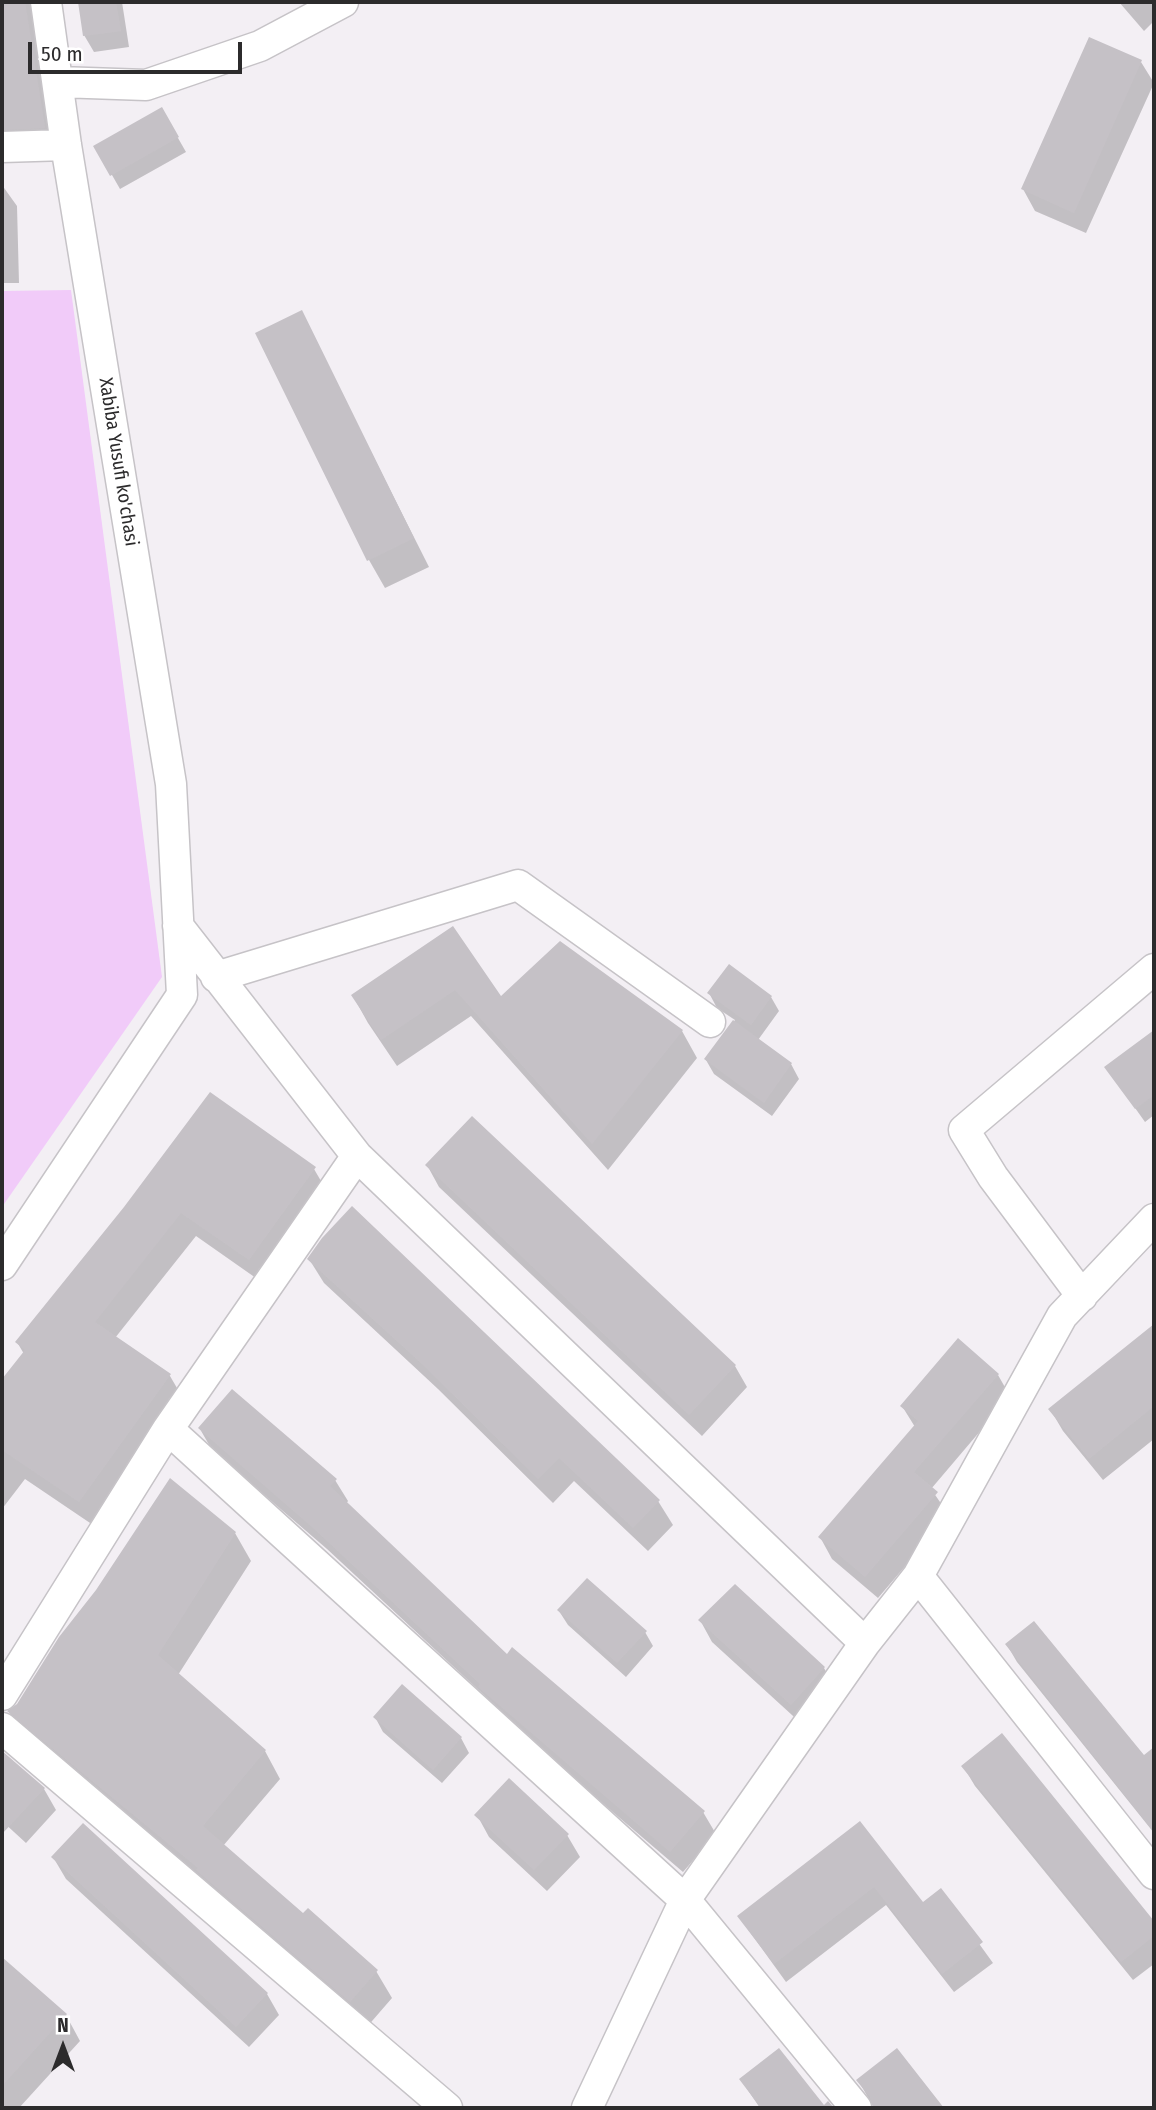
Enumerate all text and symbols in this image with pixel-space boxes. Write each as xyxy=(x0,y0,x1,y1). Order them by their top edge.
scale bar xyxy=(32,28,245,72)
text: 50 m xyxy=(41,41,83,67)
street label: Xabiba Yusufi ko'chasi xyxy=(93,376,143,548)
north arrow xyxy=(28,2012,98,2082)
text: N xyxy=(57,2014,69,2037)

